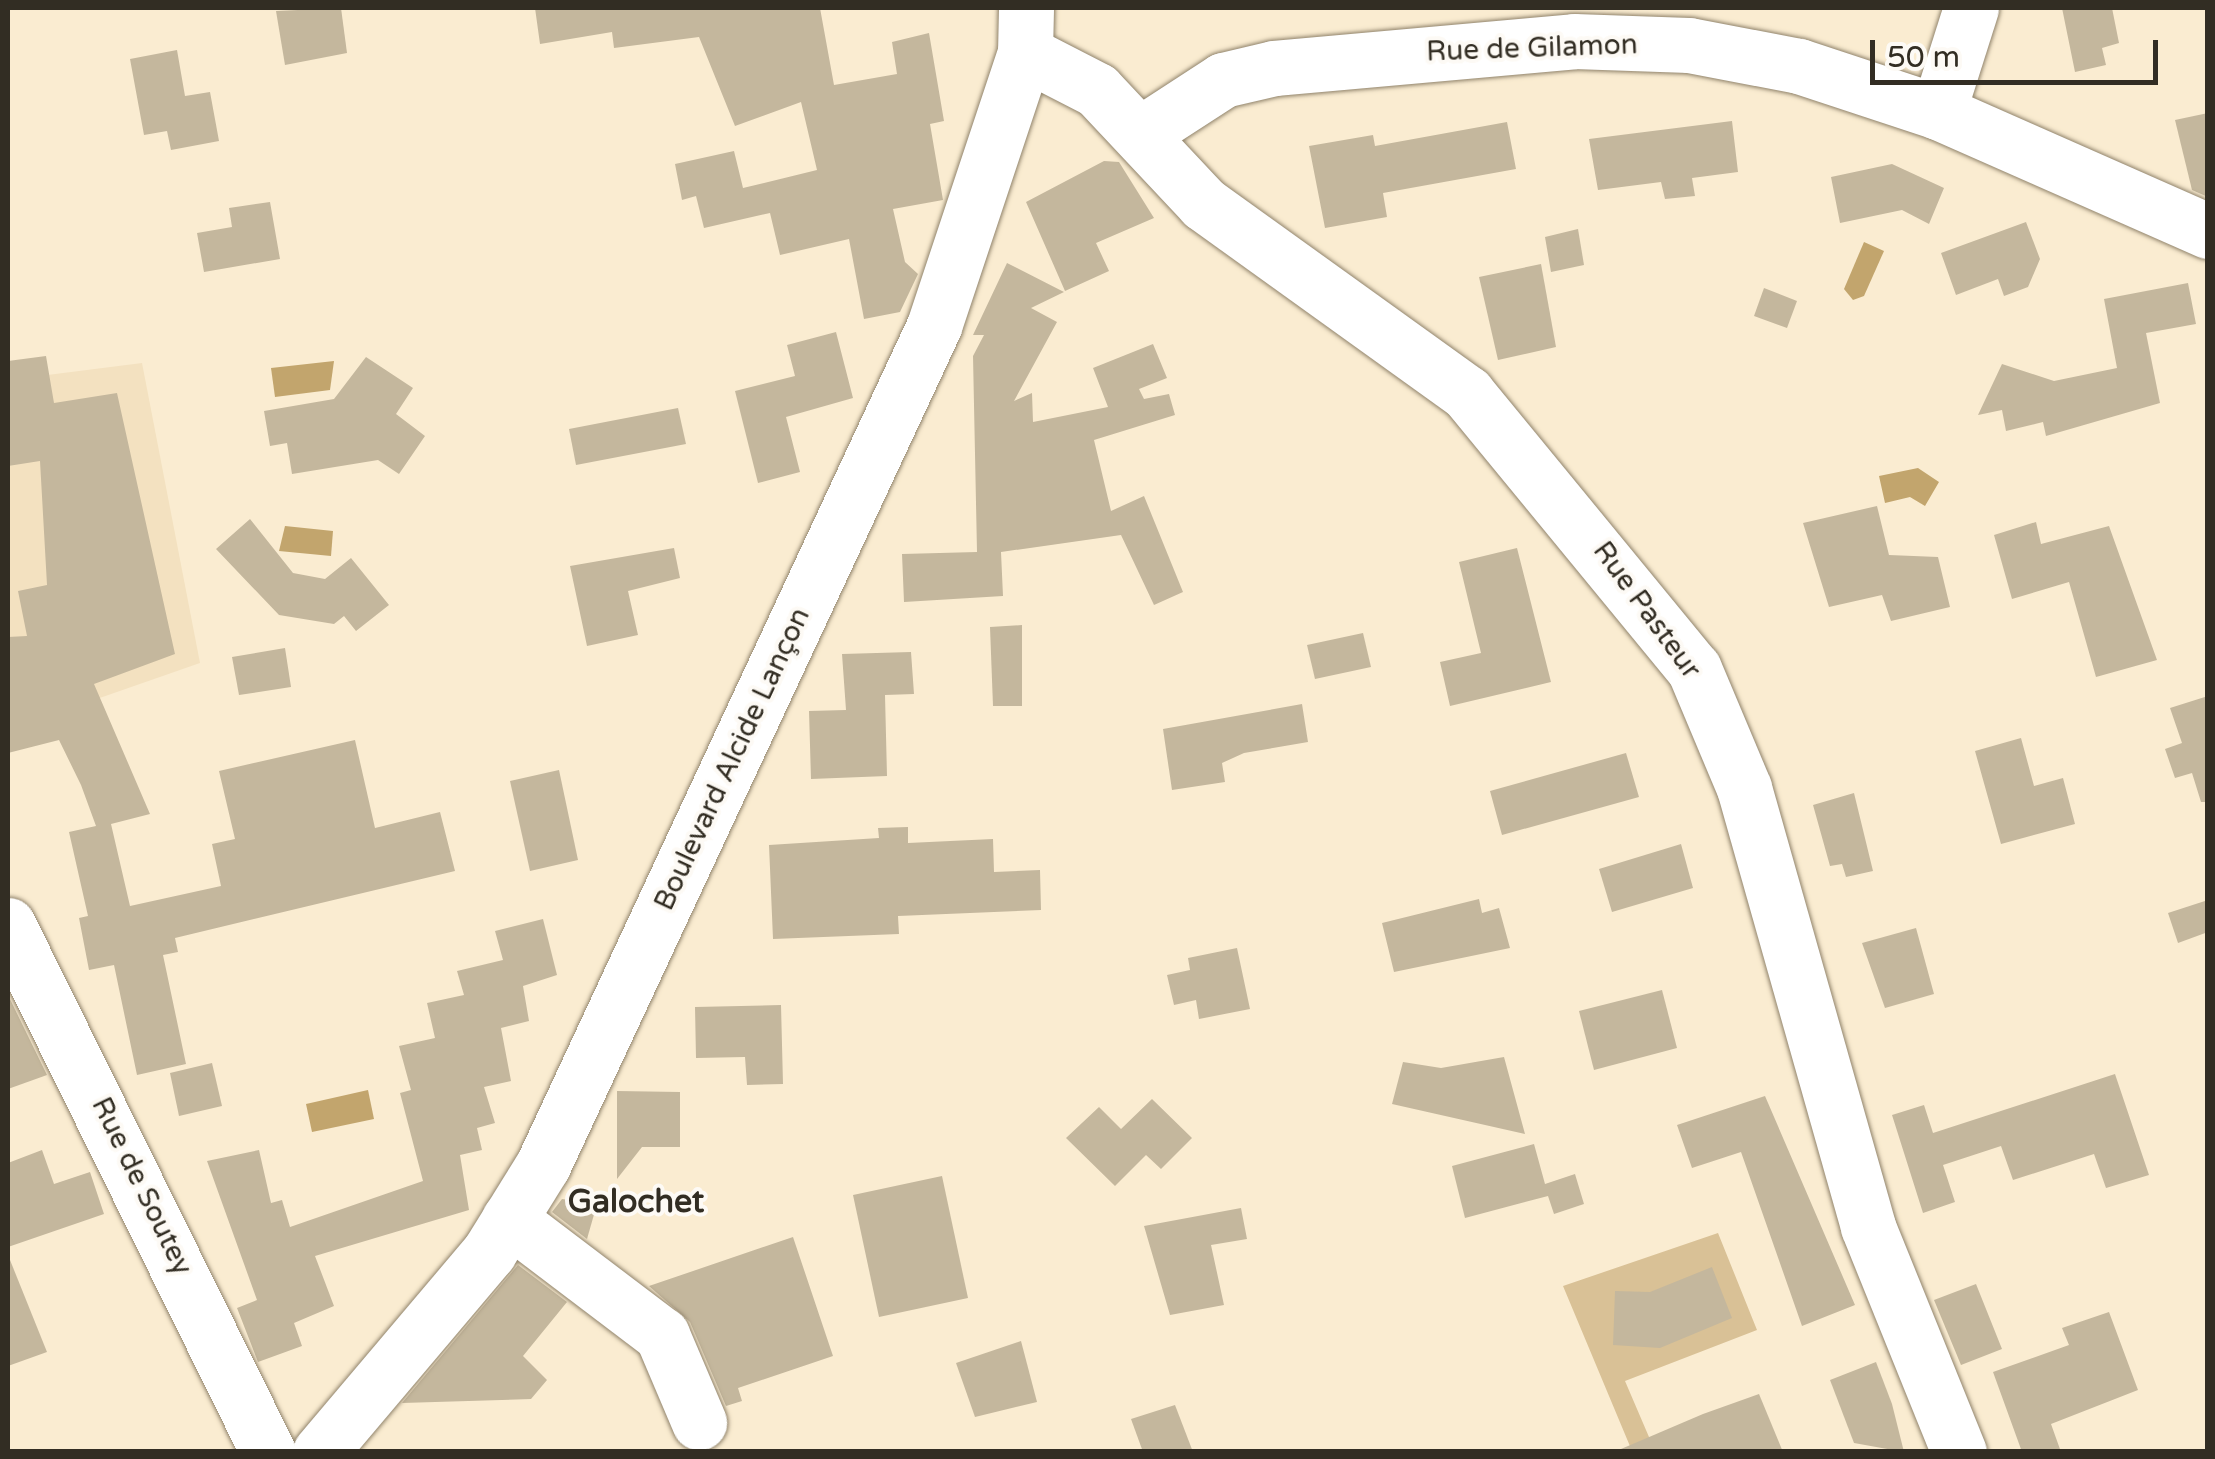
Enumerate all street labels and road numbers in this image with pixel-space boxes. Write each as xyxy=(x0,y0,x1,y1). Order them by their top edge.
street label: Rue de Gilamon xyxy=(1426,28,1638,68)
street label: Rue Pasteur xyxy=(1586,535,1708,685)
street label: Boulevard Alcide Lançon xyxy=(647,602,817,916)
street label: Rue de Soutey xyxy=(84,1092,200,1280)

